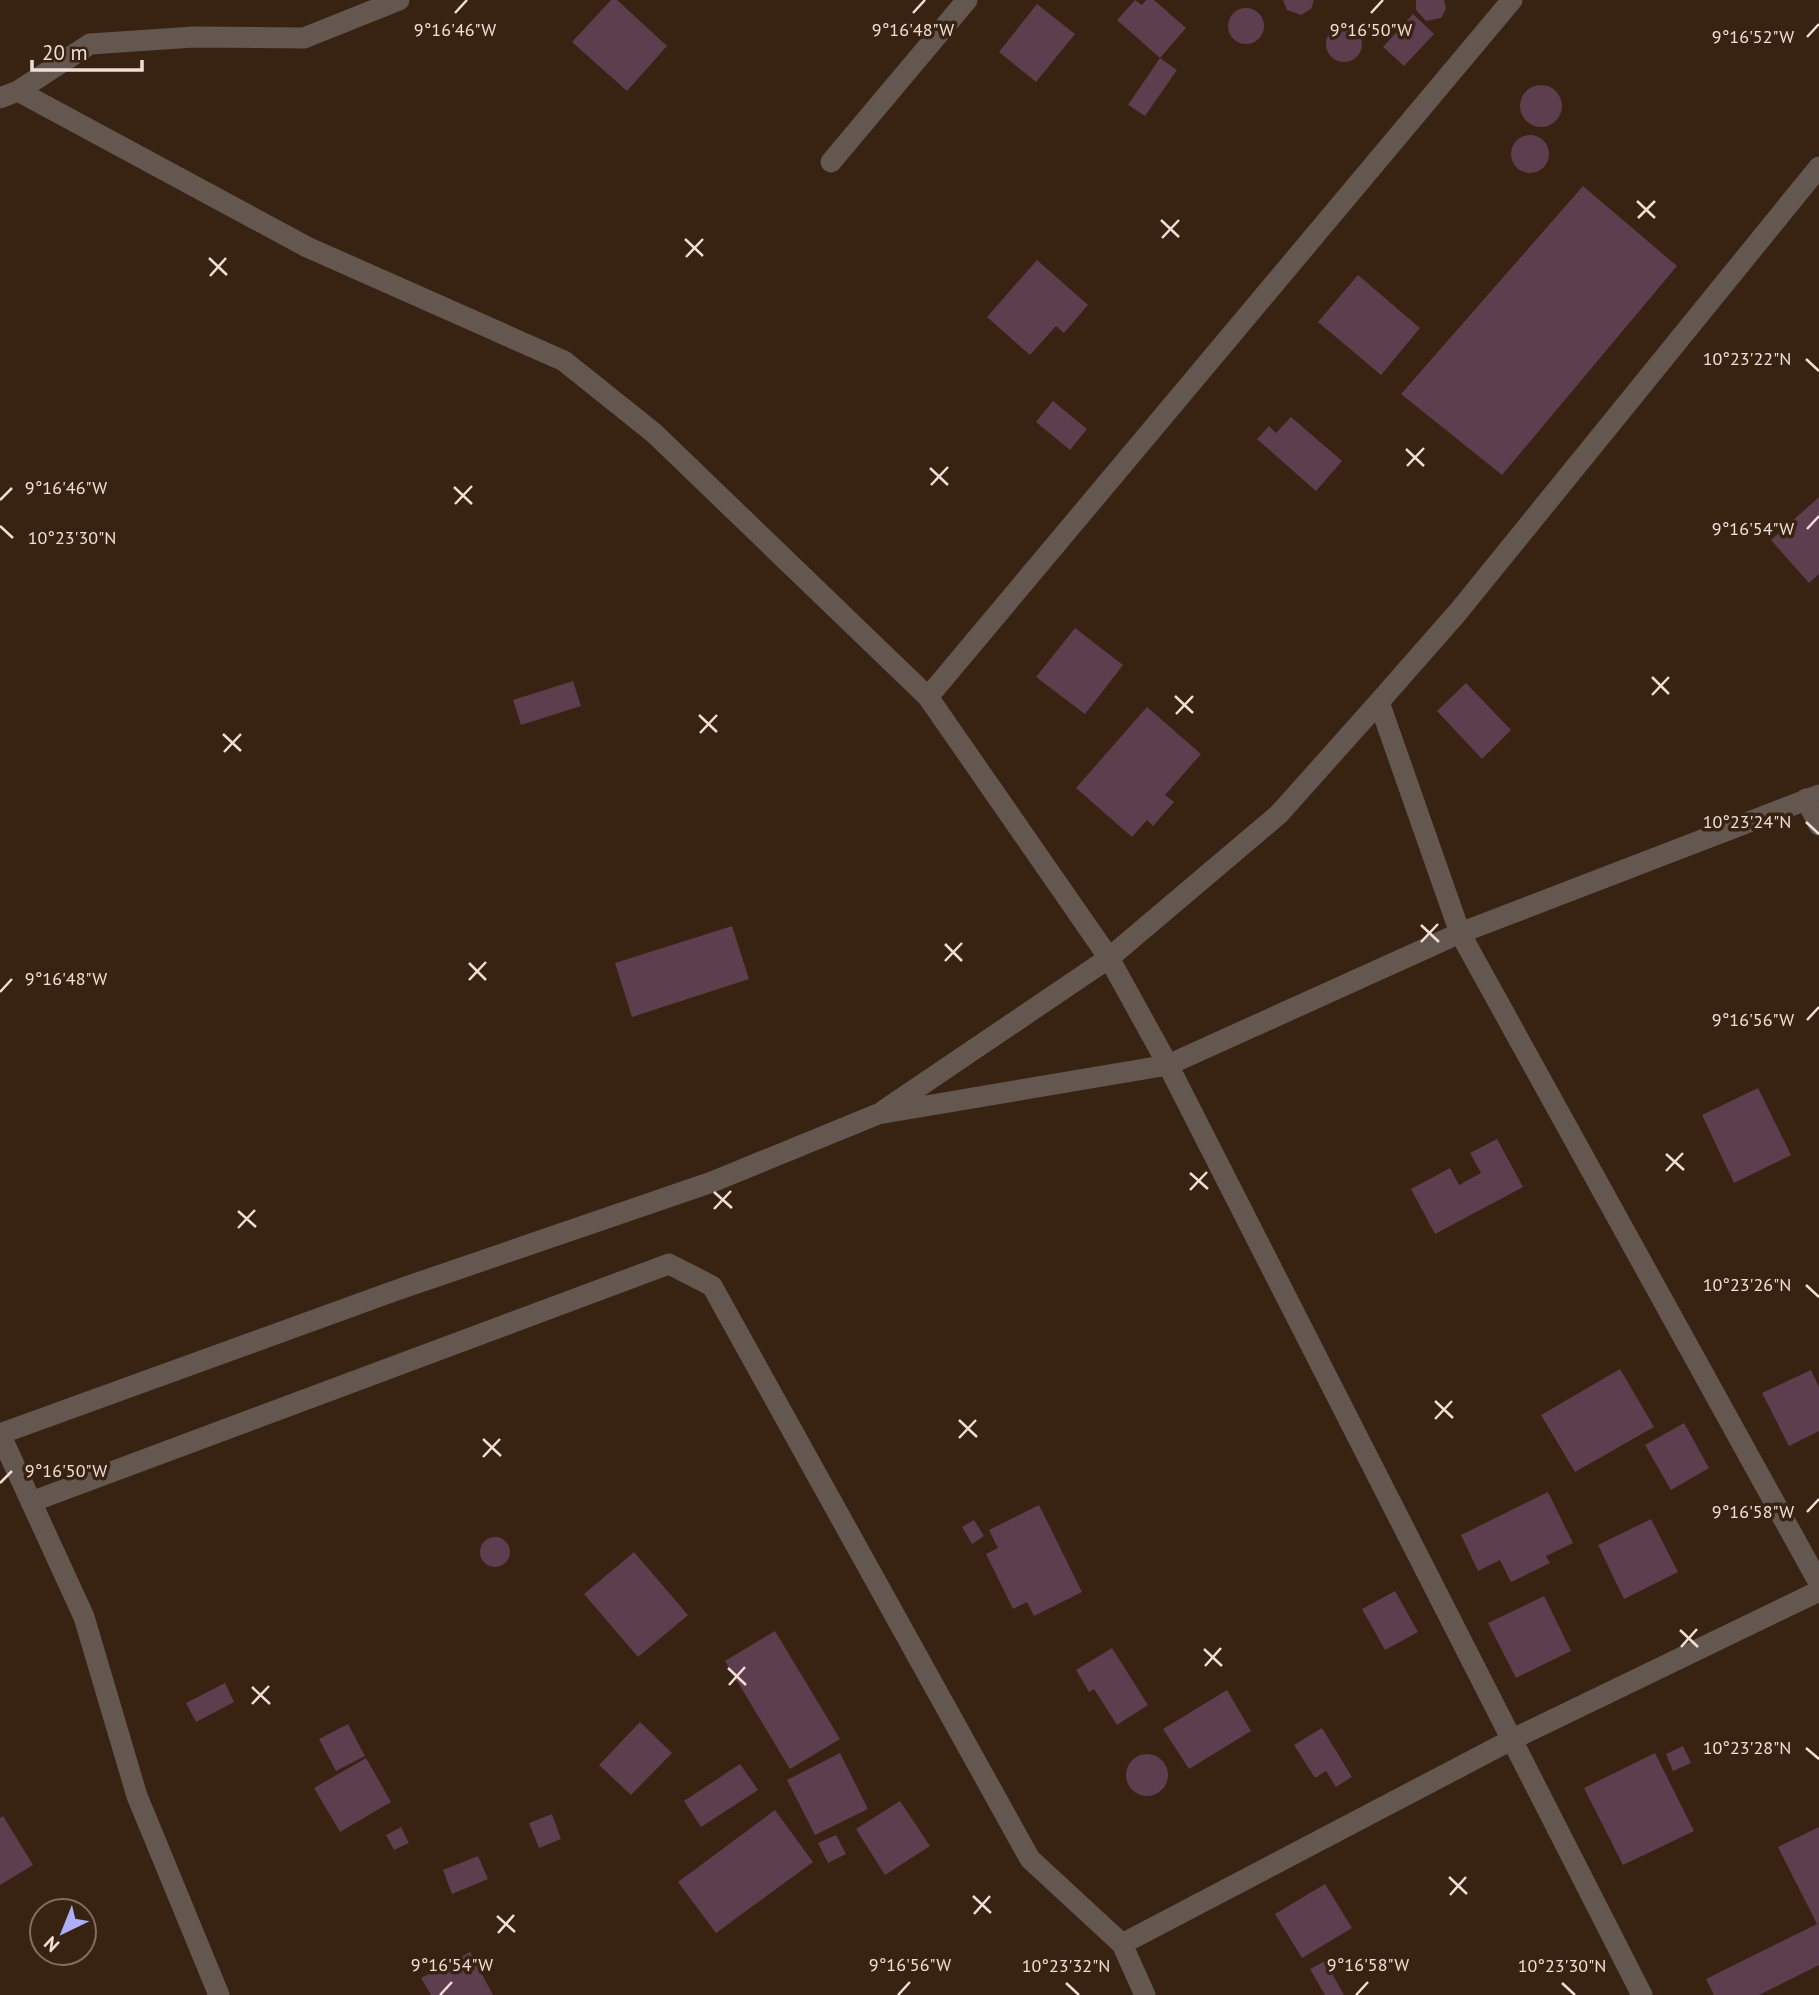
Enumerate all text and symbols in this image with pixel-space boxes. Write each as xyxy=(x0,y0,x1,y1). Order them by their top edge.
text: 9°16'46"W xyxy=(414,18,496,41)
text: 9°16'48"W xyxy=(872,18,954,41)
text: 9°16'50"W xyxy=(1330,18,1412,41)
text: 9°16'52"W xyxy=(1712,25,1794,48)
scale bar xyxy=(32,28,142,72)
text: 20 m xyxy=(42,39,88,66)
text: 10°23'22"N xyxy=(1703,347,1791,370)
text: 9°16'46"W xyxy=(25,476,107,499)
text: 9°16'54"W xyxy=(1712,517,1794,540)
text: 10°23'30"N xyxy=(28,526,116,549)
text: 10°23'24"N xyxy=(1703,810,1791,833)
text: 9°16'48"W xyxy=(25,967,107,990)
text: 9°16'56"W xyxy=(1712,1008,1794,1031)
text: 10°23'26"N xyxy=(1703,1273,1791,1296)
text: 9°16'50"W xyxy=(25,1459,107,1482)
text: 9°16'58"W xyxy=(1712,1500,1794,1523)
text: 10°23'28"N xyxy=(1703,1736,1791,1759)
north arrow xyxy=(28,1897,98,1967)
text: N xyxy=(39,1931,64,1957)
text: 9°16'54"W xyxy=(411,1953,493,1976)
text: 9°16'56"W xyxy=(869,1953,951,1976)
text: 9°16'58"W xyxy=(1327,1953,1409,1976)
text: 10°23'32"N xyxy=(1022,1954,1110,1977)
text: 10°23'30"N xyxy=(1518,1954,1606,1977)

